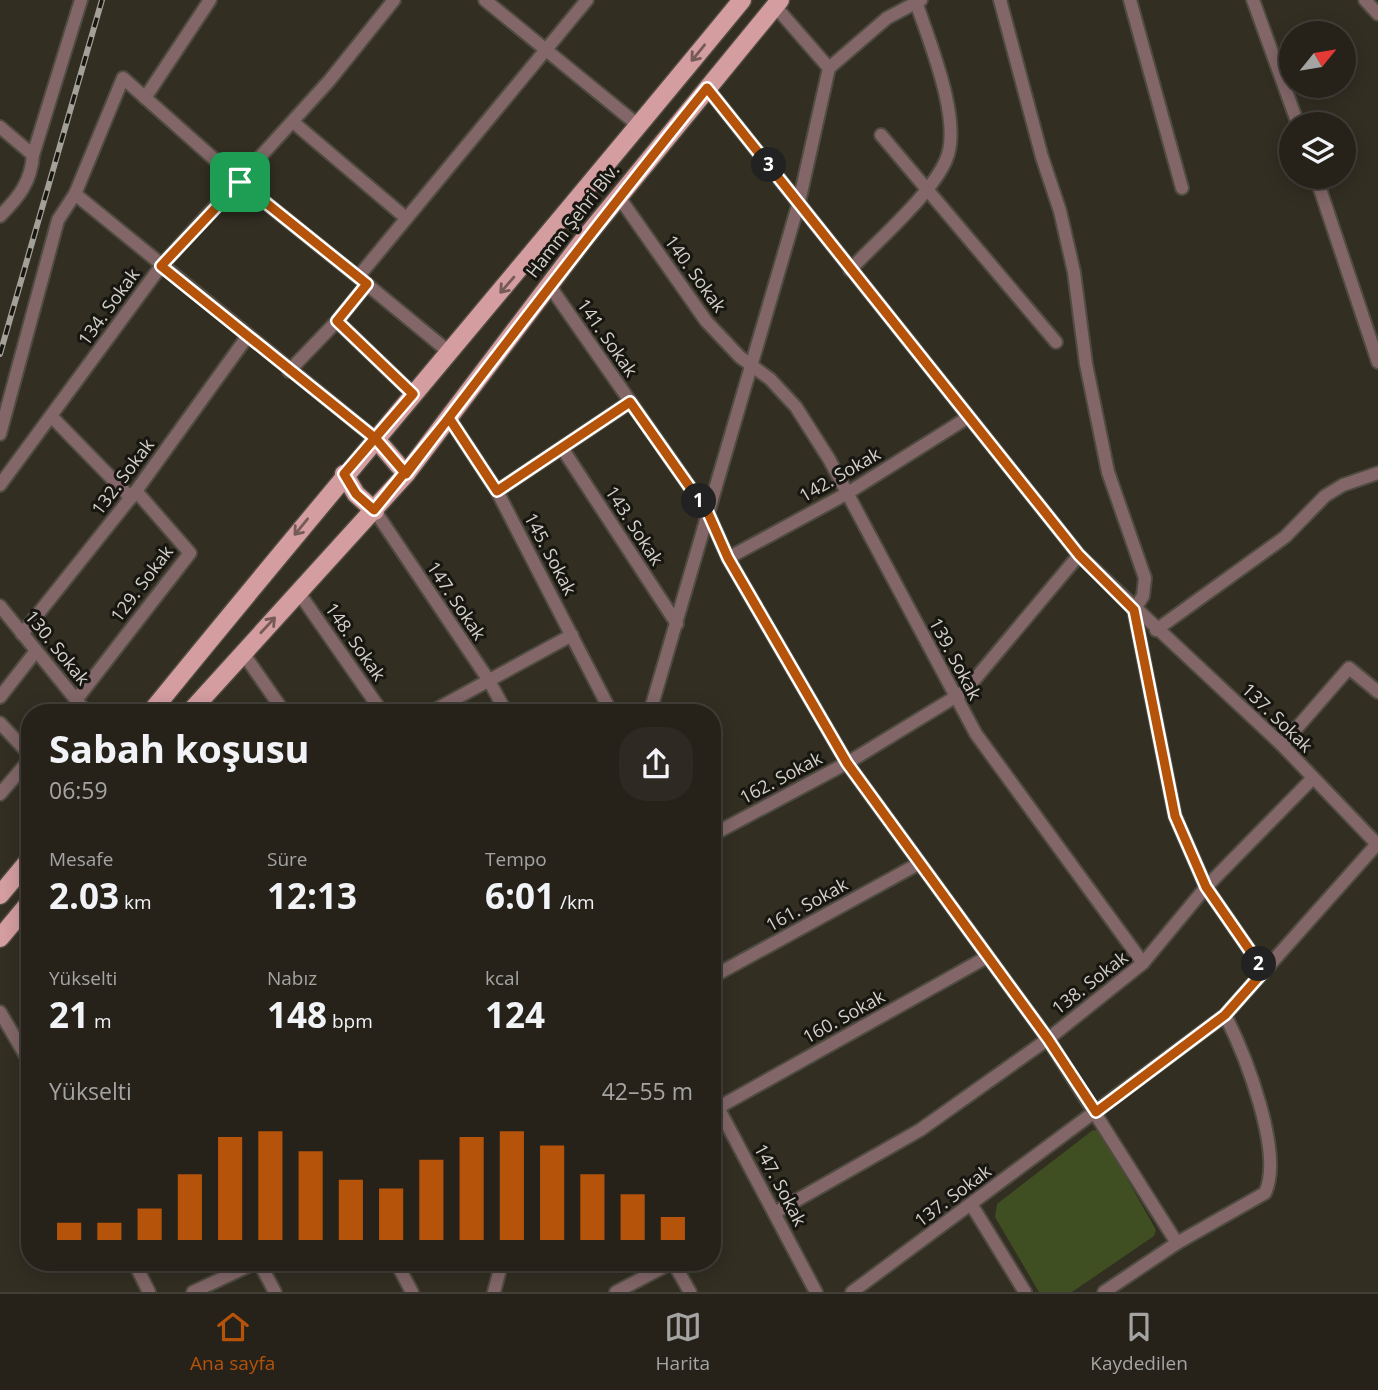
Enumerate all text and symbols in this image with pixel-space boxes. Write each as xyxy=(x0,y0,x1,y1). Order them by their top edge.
north arrow xyxy=(1279,21,1356,98)
map controls xyxy=(1279,21,1356,189)
one-way arrow xyxy=(691,43,706,61)
button: layers xyxy=(1279,112,1356,189)
pin: 3 xyxy=(752,148,786,182)
text: 3 xyxy=(763,151,774,177)
pin xyxy=(210,152,270,212)
street label: Hamm Şehri Blv. xyxy=(520,158,624,282)
icon: arrive xyxy=(221,163,259,201)
street label: 140. Sokak xyxy=(660,230,732,317)
street label: 134. Sokak xyxy=(72,263,145,350)
one-way arrow xyxy=(499,276,515,294)
street label: 141. Sokak xyxy=(572,294,644,382)
street label: 132. Sokak xyxy=(86,433,159,520)
street label: 142. Sokak xyxy=(795,441,885,507)
street label: 143. Sokak xyxy=(600,481,670,570)
pin: 1 xyxy=(682,484,716,518)
text: 1 xyxy=(693,487,704,513)
street label: 145. Sokak xyxy=(519,508,583,599)
one-way arrow xyxy=(293,518,309,536)
street label: 129. Sokak xyxy=(105,540,178,627)
street label: 147. Sokak xyxy=(422,556,492,645)
street label: 148. Sokak xyxy=(320,598,392,686)
street label: 130. Sokak xyxy=(20,605,96,690)
street label: 139. Sokak xyxy=(924,613,988,704)
one-way arrow xyxy=(260,617,277,634)
street label: 137. Sokak xyxy=(1237,677,1319,758)
text: Sabah koşusu xyxy=(49,722,310,774)
button: share xyxy=(619,727,693,801)
street label: 162. Sokak xyxy=(735,745,826,809)
text: 06:59 xyxy=(49,774,108,806)
text: Mesafe xyxy=(49,846,113,872)
text: Süre xyxy=(267,846,308,872)
text: Tempo xyxy=(485,846,547,872)
text: 2.03 xyxy=(49,872,119,919)
text: 12:13 xyxy=(267,872,357,919)
text: 6:01 xyxy=(485,872,555,919)
street label: 161. Sokak xyxy=(761,872,852,936)
text: km xyxy=(119,889,152,915)
text: /km xyxy=(555,889,595,915)
street label: 138. Sokak xyxy=(1047,945,1133,1019)
pin: 2 xyxy=(1242,946,1276,982)
text: 2 xyxy=(1253,950,1264,976)
text: Yükselti xyxy=(49,965,117,991)
text: Nabız xyxy=(267,965,317,991)
text: kcal xyxy=(485,965,519,991)
street label: 160. Sokak xyxy=(798,984,889,1048)
text: 21 xyxy=(49,991,89,1038)
text: 148 xyxy=(267,991,327,1038)
text: 124 xyxy=(485,991,545,1038)
text: m xyxy=(89,1008,112,1034)
text: bpm xyxy=(327,1008,373,1034)
text: Yükselti xyxy=(49,1075,132,1107)
text: 42–55 m xyxy=(602,1075,693,1107)
street label: 147. Sokak xyxy=(749,1139,813,1230)
street label: 137. Sokak xyxy=(909,1158,996,1232)
tab: Ana sayfa xyxy=(190,1308,275,1376)
tab: Harita xyxy=(656,1308,710,1376)
tab: Kaydedilen xyxy=(1090,1308,1188,1376)

